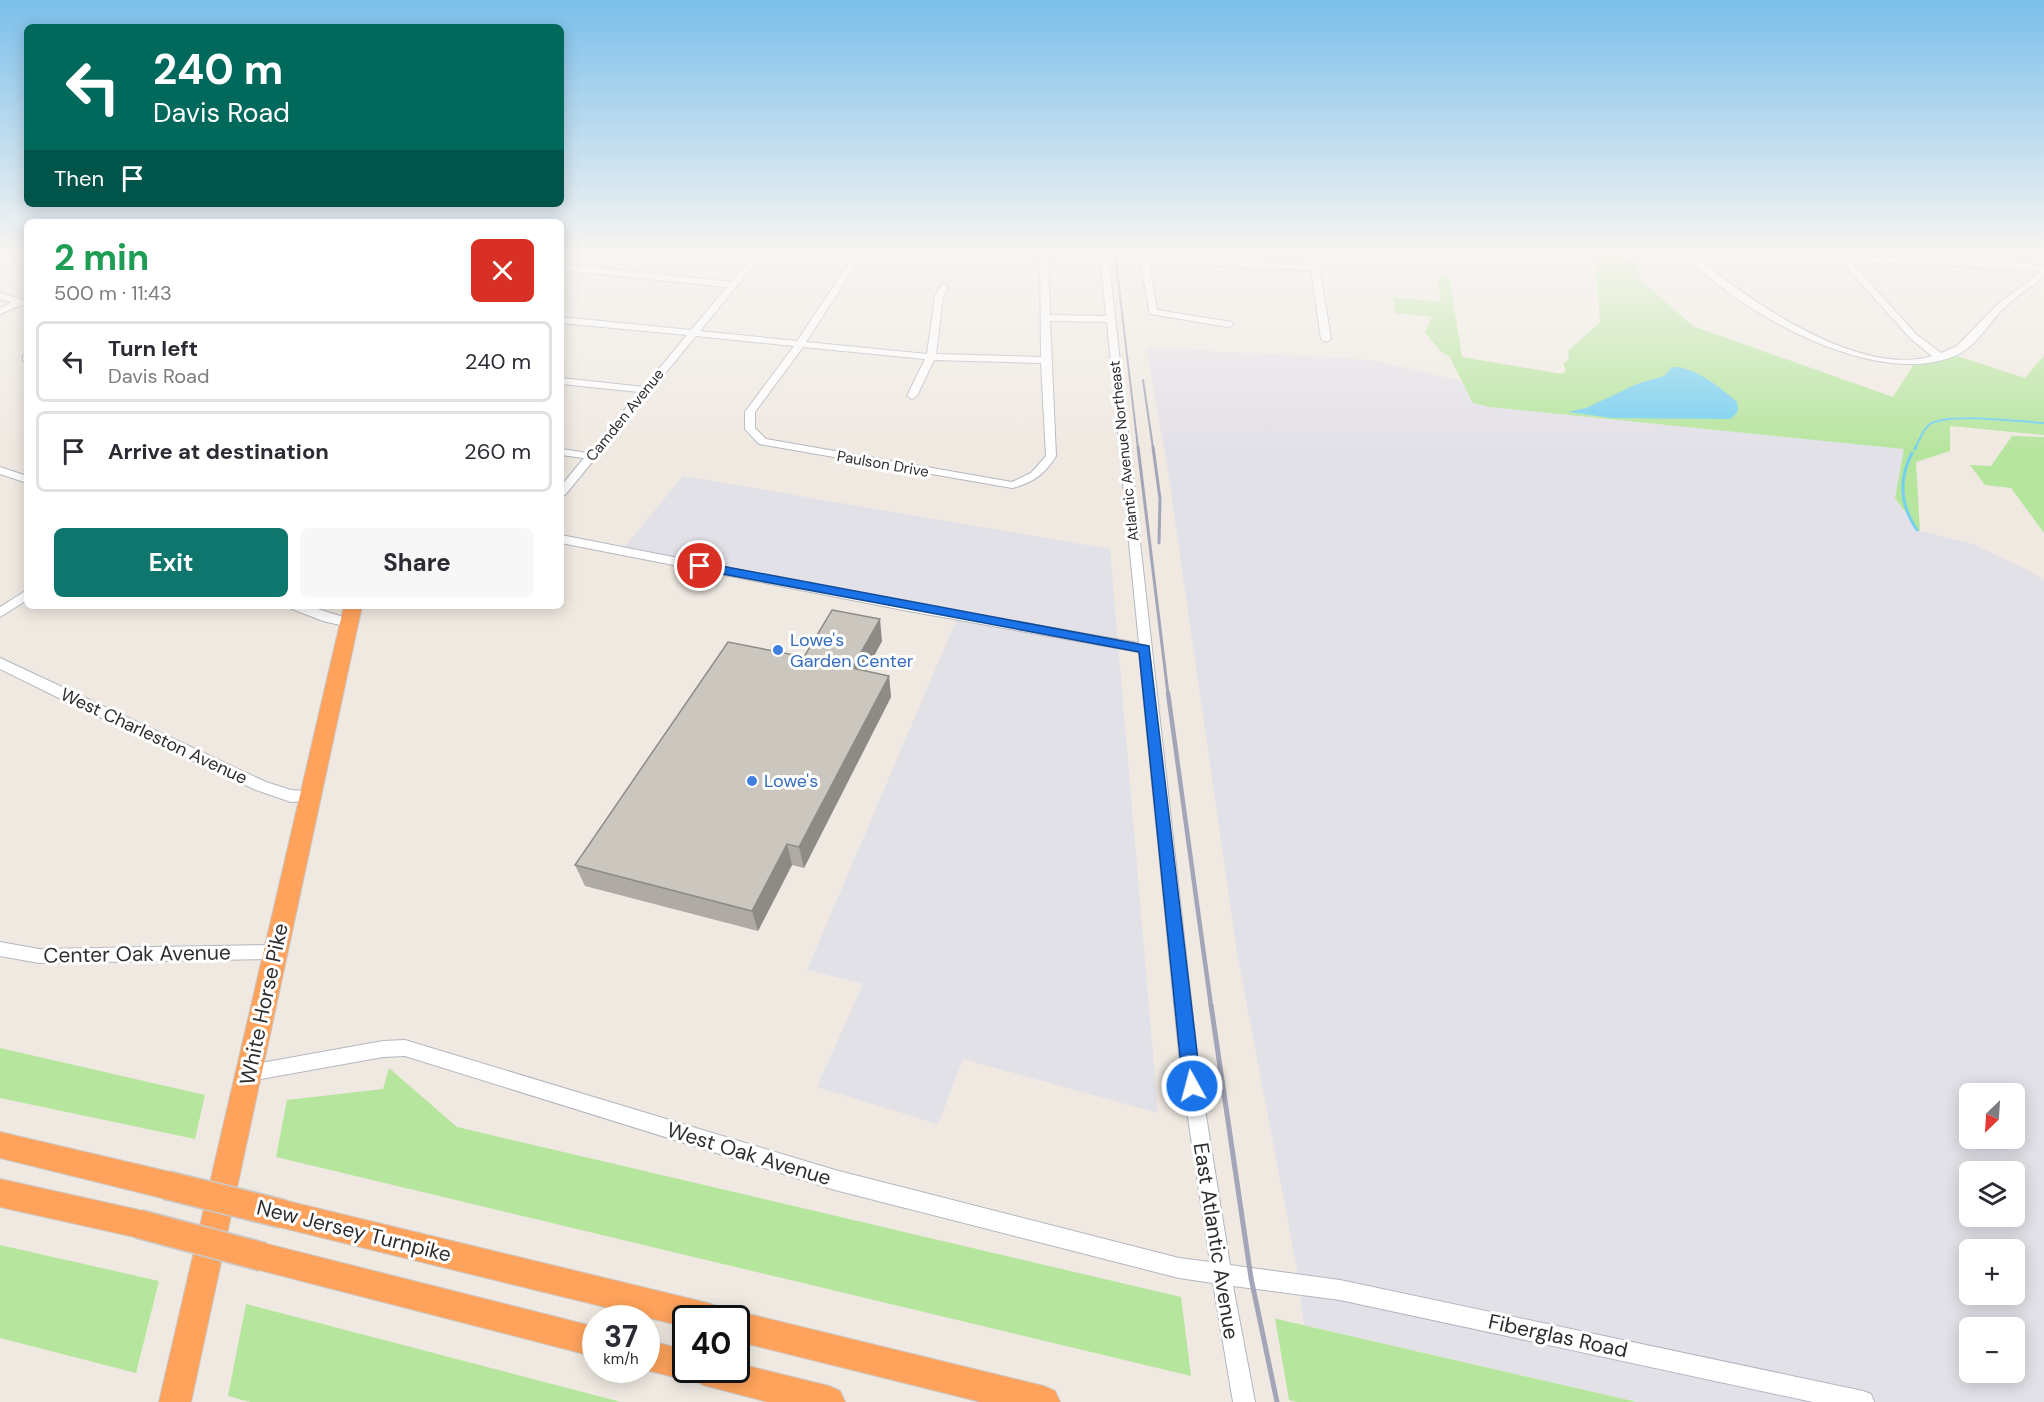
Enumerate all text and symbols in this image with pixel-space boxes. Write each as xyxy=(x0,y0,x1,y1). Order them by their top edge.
text: 240 m xyxy=(153,42,283,97)
icon: left xyxy=(54,48,132,126)
text: Davis Road xyxy=(153,95,290,130)
icon: arrive xyxy=(116,162,149,195)
text: Then xyxy=(54,164,104,193)
text: 2 min xyxy=(54,234,149,281)
button: close xyxy=(471,239,534,302)
text: 500 m · 11:43 xyxy=(54,280,172,306)
text: Turn left xyxy=(108,334,198,363)
icon: left xyxy=(57,345,90,378)
text: 240 m xyxy=(465,347,531,376)
street label: Atlantic Avenue Northeast xyxy=(1105,360,1143,542)
text: Davis Road xyxy=(108,363,210,389)
street label: Camden Avenue xyxy=(581,364,669,466)
icon: arrive xyxy=(57,435,90,468)
text: Arrive at destination xyxy=(108,437,329,466)
text: 260 m xyxy=(464,437,531,466)
street label: Paulson Drive xyxy=(835,446,931,482)
button: Exit xyxy=(54,528,288,597)
button: Share xyxy=(300,528,534,597)
pin xyxy=(674,540,725,591)
icon: arrive xyxy=(683,549,716,582)
place label: Lowe's Garden Center xyxy=(790,628,914,673)
marker: Lowe's Garden Center xyxy=(771,643,785,657)
street label: West Charleston Avenue xyxy=(57,682,251,790)
place label: Lowe's xyxy=(764,769,818,793)
marker: Lowe's xyxy=(745,774,759,788)
street label: White Horse Pike xyxy=(233,921,295,1087)
street label: Center Oak Avenue xyxy=(43,938,231,970)
position arrow xyxy=(1160,1054,1224,1118)
north arrow xyxy=(1959,1083,2025,1149)
map controls xyxy=(1959,1083,2025,1383)
street label: West Oak Avenue xyxy=(663,1116,835,1192)
street label: East Atlantic Avenue xyxy=(1187,1141,1245,1341)
button: layers xyxy=(1959,1161,2025,1227)
street label: New Jersey Turnpike xyxy=(254,1193,454,1269)
button: + xyxy=(1959,1239,2025,1305)
speed limit sign: 40 xyxy=(672,1305,750,1383)
street label: Fiberglas Road xyxy=(1486,1308,1630,1364)
text: 37 xyxy=(604,1317,638,1356)
button: − xyxy=(1959,1317,2025,1383)
text: km/h xyxy=(603,1349,639,1369)

